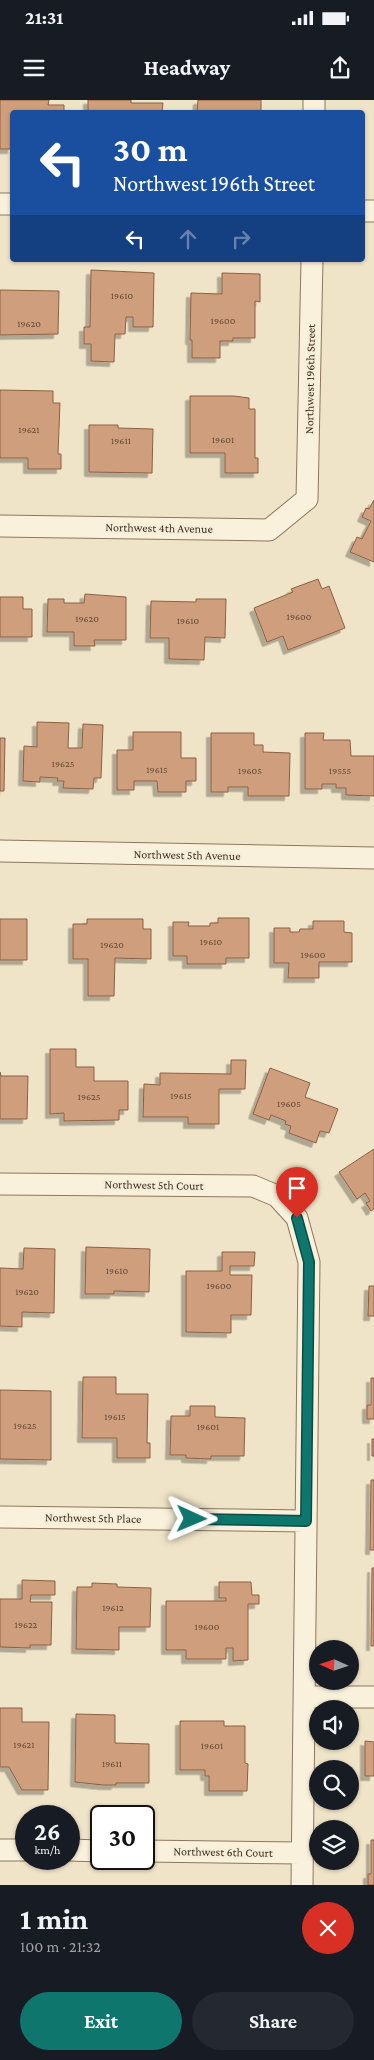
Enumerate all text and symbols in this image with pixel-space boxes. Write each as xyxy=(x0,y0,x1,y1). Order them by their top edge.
text: 21:31 xyxy=(25,7,63,28)
icon: menu xyxy=(20,54,48,82)
icon: share xyxy=(326,54,354,82)
text: Headway xyxy=(144,55,230,80)
icon: left xyxy=(30,130,95,195)
text: 30 m xyxy=(113,130,188,169)
text: Northwest 196th Street xyxy=(113,171,315,196)
icon: left xyxy=(121,225,149,253)
icon: ahead xyxy=(174,225,202,253)
icon: right xyxy=(227,225,255,253)
house number: 19610 xyxy=(111,290,134,301)
house number: 19600 xyxy=(211,315,236,326)
house number: 19620 xyxy=(17,318,41,329)
street label: Northwest 196th Street xyxy=(302,323,318,434)
house number: 19621 xyxy=(18,424,40,435)
house number: 19601 xyxy=(212,434,234,445)
house number: 19611 xyxy=(111,435,131,446)
street label: Northwest 4th Avenue xyxy=(105,520,213,536)
house number: 19600 xyxy=(287,611,312,622)
house number: 19620 xyxy=(75,613,99,624)
house number: 19610 xyxy=(177,615,200,626)
house number: 19625 xyxy=(52,758,75,769)
house number: 19615 xyxy=(146,764,168,775)
house number: 19605 xyxy=(238,765,262,776)
house number: 19555 xyxy=(329,765,351,776)
street label: Northwest 5th Avenue xyxy=(133,847,241,863)
house number: 19610 xyxy=(200,936,223,947)
house number: 19620 xyxy=(100,939,124,950)
house number: 19600 xyxy=(301,949,326,960)
house number: 19615 xyxy=(170,1090,192,1101)
house number: 19625 xyxy=(78,1091,101,1102)
house number: 19605 xyxy=(277,1098,301,1109)
pin xyxy=(276,1167,318,1218)
icon: arrive xyxy=(283,1174,311,1202)
street label: Northwest 5th Court xyxy=(104,1177,205,1193)
house number: 19610 xyxy=(106,1265,129,1276)
house number: 19600 xyxy=(207,1280,232,1291)
house number: 19620 xyxy=(15,1286,39,1297)
house number: 19615 xyxy=(104,1411,126,1422)
house number: 19625 xyxy=(14,1420,37,1431)
house number: 19601 xyxy=(197,1421,219,1432)
position arrow xyxy=(165,1492,217,1544)
street label: Northwest 5th Place xyxy=(45,1510,141,1526)
house number: 19612 xyxy=(102,1602,124,1613)
house number: 19622 xyxy=(15,1619,38,1630)
house number: 19600 xyxy=(195,1621,220,1632)
north arrow xyxy=(309,1640,359,1690)
map controls xyxy=(309,1640,359,1870)
button: sound xyxy=(309,1700,359,1750)
house number: 19621 xyxy=(13,1739,35,1750)
house number: 19601 xyxy=(201,1740,223,1751)
house number: 19611 xyxy=(102,1758,122,1769)
button: search xyxy=(309,1760,359,1810)
speed limit sign: 30 xyxy=(90,1805,155,1870)
text: 26 xyxy=(34,1818,61,1845)
button: layers xyxy=(309,1820,359,1870)
text: km/h xyxy=(35,1843,60,1857)
street label: Northwest 6th Court xyxy=(173,1844,274,1860)
text: 1 min xyxy=(20,1902,88,1935)
button: close xyxy=(302,1902,354,1954)
text: 100 m · 21:32 xyxy=(20,1938,101,1955)
button: Exit xyxy=(20,1992,182,2050)
button: Share xyxy=(192,1992,354,2050)

